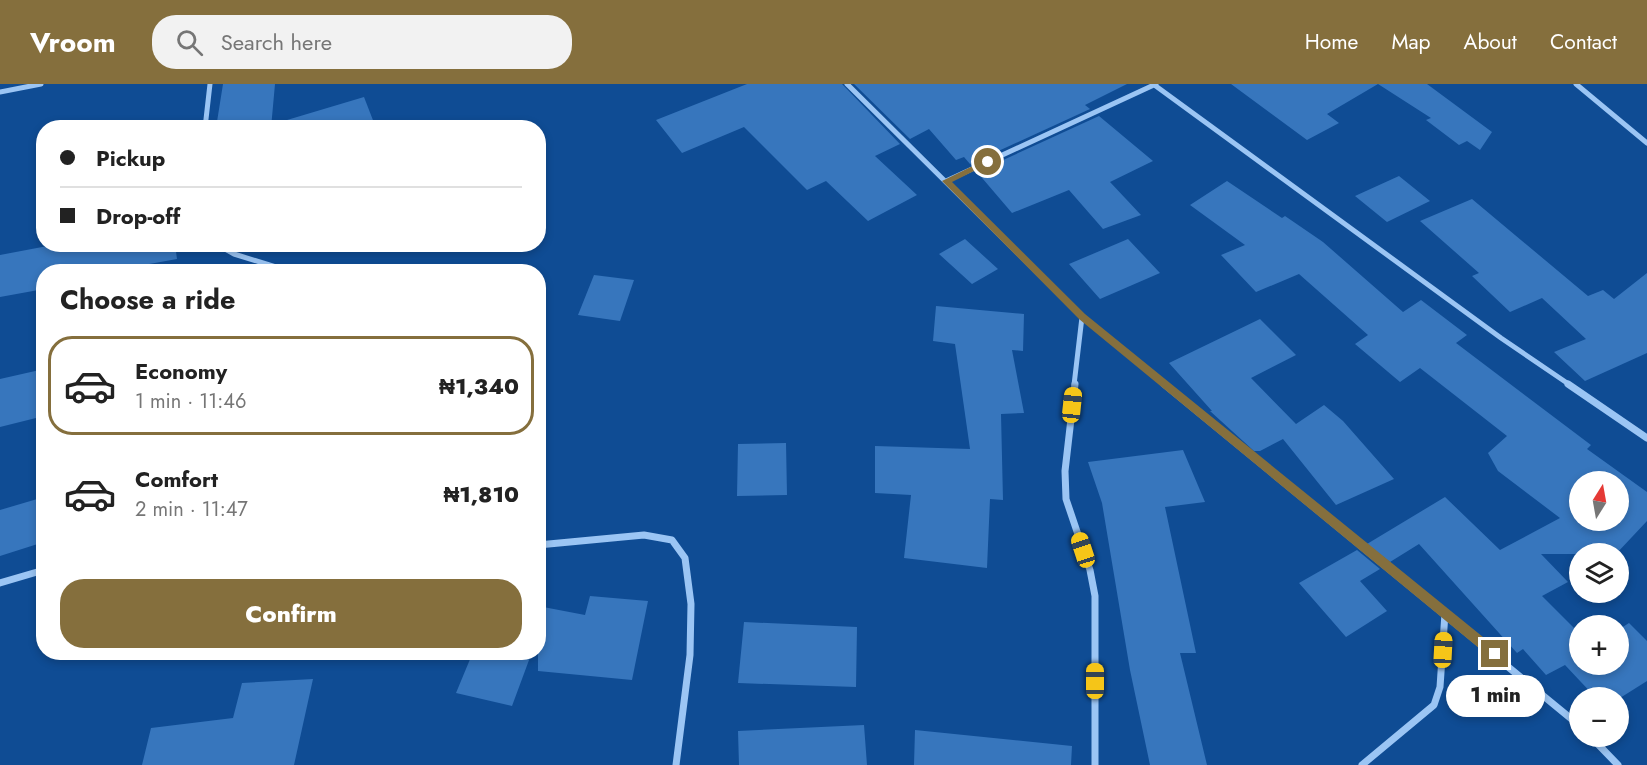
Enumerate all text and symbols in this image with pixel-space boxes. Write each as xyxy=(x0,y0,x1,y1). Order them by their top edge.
search box xyxy=(152,15,572,69)
text: Vroom xyxy=(30,22,116,63)
icon: search xyxy=(173,26,206,59)
text: Search here xyxy=(221,26,332,58)
text: Home xyxy=(1305,27,1358,57)
text: Map xyxy=(1391,27,1431,57)
text: About xyxy=(1464,27,1517,57)
text: Contact xyxy=(1550,27,1617,57)
text: Pickup xyxy=(96,142,165,174)
route start xyxy=(974,148,1001,175)
text: Drop-off xyxy=(96,200,180,232)
text: Choose a ride xyxy=(60,280,235,319)
text: Economy xyxy=(135,355,227,387)
icon: car xyxy=(63,359,117,413)
text: ₦1,340 xyxy=(439,370,519,402)
car xyxy=(1061,386,1083,424)
text: 1 min · 11:46 xyxy=(135,387,246,416)
text: Comfort xyxy=(135,463,218,495)
icon: car xyxy=(63,467,117,521)
north arrow xyxy=(1569,471,1629,531)
map controls xyxy=(1569,471,1629,747)
text: ₦1,810 xyxy=(443,478,519,510)
text: 2 min · 11:47 xyxy=(135,495,248,524)
car xyxy=(1069,530,1097,570)
button: layers xyxy=(1569,543,1629,603)
button: Confirm xyxy=(60,579,522,648)
button: + xyxy=(1569,615,1629,675)
car xyxy=(1433,632,1453,668)
route end xyxy=(1481,640,1508,667)
car xyxy=(1086,663,1104,699)
callout: 1 min xyxy=(1446,675,1544,717)
text: 1 min xyxy=(1470,681,1521,710)
button: − xyxy=(1569,687,1629,747)

